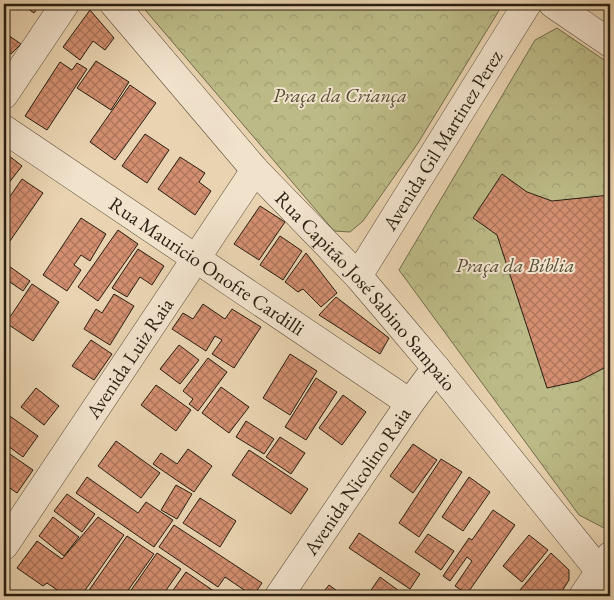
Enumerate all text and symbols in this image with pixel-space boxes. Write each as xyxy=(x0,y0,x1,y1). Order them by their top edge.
street label: Avenida Gil Martinez Perez xyxy=(376,45,509,236)
park label: Praça da Criança xyxy=(273,82,407,108)
street label: Rua Capitão José Sabino Sampaio xyxy=(269,185,462,396)
street label: Rua Mauricio Onofre Cardilli xyxy=(104,191,310,341)
park label: Praça da Bíblia xyxy=(456,252,574,278)
street label: Avenida Luiz Raia xyxy=(79,293,179,424)
street label: Avenida Nicolino Raia xyxy=(297,402,417,561)

